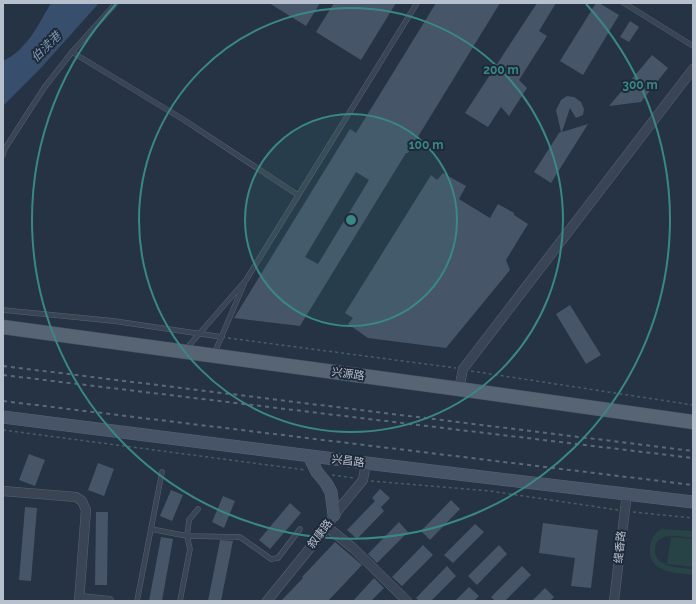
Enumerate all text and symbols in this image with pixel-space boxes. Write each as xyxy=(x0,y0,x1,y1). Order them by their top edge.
water label: 伯渎港 xyxy=(28,28,65,65)
text: 200 m xyxy=(483,63,519,77)
text: 300 m xyxy=(622,78,658,92)
text: 100 m xyxy=(409,138,443,152)
centre of rings xyxy=(344,213,358,227)
street label: 兴源路 xyxy=(331,365,365,383)
street label: 兴昌路 xyxy=(331,453,365,469)
street label: 叙康路 xyxy=(305,517,335,551)
street label: 缇香路 xyxy=(612,530,628,564)

